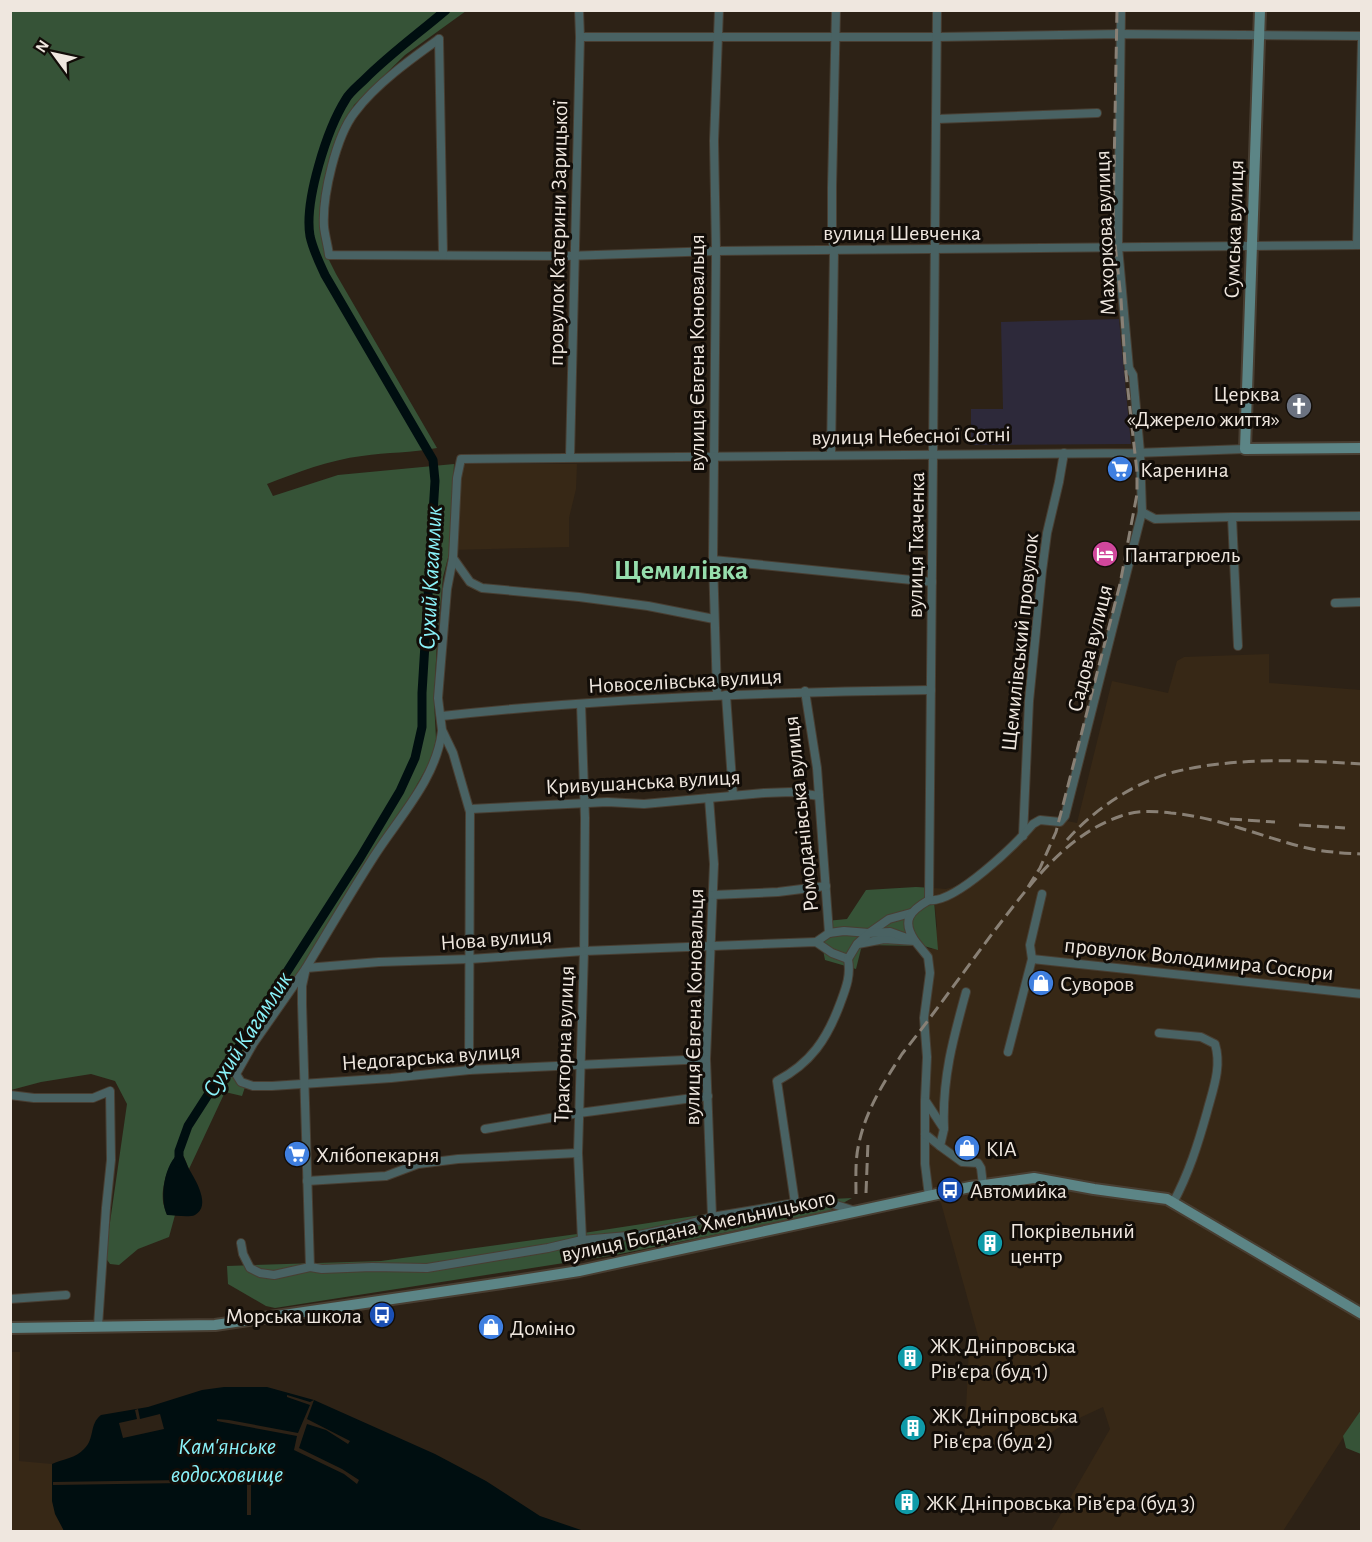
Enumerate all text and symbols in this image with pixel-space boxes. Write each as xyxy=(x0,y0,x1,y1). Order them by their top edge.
north arrow xyxy=(24,24,84,84)
text: N xyxy=(33,37,52,55)
street label: провулок Катерини Зарицької xyxy=(545,100,571,366)
street label: Махоркова вулиця xyxy=(1091,150,1119,316)
street label: Сумська вулиця xyxy=(1221,159,1247,299)
street label: вулиця Шевченка xyxy=(823,222,981,244)
street label: вулиця Євгена Коновальця xyxy=(686,234,708,472)
place label: Церква «Джерело життя» xyxy=(1127,383,1280,430)
church icon: Церква «Джерело життя» xyxy=(1284,391,1314,421)
street label: вулиця Небесної Сотні xyxy=(811,423,1011,449)
supermarket icon: Каренина xyxy=(1105,454,1135,484)
place label: Каренина xyxy=(1140,459,1229,481)
street label: вулиця Ткаченка xyxy=(904,472,928,618)
water label: Сухий Кагамлик xyxy=(415,506,447,650)
street label: Щемилівський провулок xyxy=(998,532,1042,752)
hotel icon: Пантагрюель xyxy=(1090,539,1120,569)
place label: Пантагрюель xyxy=(1124,544,1241,566)
district label: Щемилівка xyxy=(614,557,748,585)
street label: Садова вулиця xyxy=(1064,582,1116,714)
street label: Новоселівська вулиця xyxy=(587,665,783,697)
street label: Ромоданівська вулиця xyxy=(780,715,822,913)
street label: Кривушанська вулиця xyxy=(545,766,741,798)
street label: вулиця Євгена Коновальця xyxy=(681,888,707,1126)
street label: Нова вулиця xyxy=(439,924,553,954)
street label: провулок Володимира Сосюри xyxy=(1063,934,1335,984)
street label: Тракторна вулиця xyxy=(550,965,578,1123)
water label: Сухий Кагамлик xyxy=(199,968,297,1101)
shop icon: Суворов xyxy=(1026,968,1056,998)
place label: Суворов xyxy=(1060,973,1134,995)
street label: Недогарська вулиця xyxy=(341,1040,521,1074)
shop icon: KIA xyxy=(952,1133,982,1163)
place label: KIA xyxy=(986,1138,1017,1160)
supermarket icon: Хлібопекарня xyxy=(282,1139,312,1169)
place label: Хлібопекарня xyxy=(316,1144,440,1166)
bus stop icon: Автомийка xyxy=(935,1175,965,1205)
place label: Автомийка xyxy=(970,1180,1067,1202)
street label: вулиця Богдана Хмельницького xyxy=(559,1186,837,1266)
place label: Покрівельний центр xyxy=(1010,1220,1135,1267)
building icon: Покрівельний центр xyxy=(975,1228,1005,1258)
bus stop icon: Морська школа xyxy=(367,1300,397,1330)
place label: Морська школа xyxy=(226,1305,362,1327)
shop icon: Доміно xyxy=(476,1312,506,1342)
place label: Доміно xyxy=(510,1317,576,1339)
place label: ЖК Дніпровська Рів'єра (буд 1) xyxy=(930,1335,1076,1382)
building icon: ЖК Дніпровська Рів'єра (буд 1) xyxy=(895,1343,925,1373)
place label: ЖК Дніпровська Рів'єра (буд 2) xyxy=(932,1405,1078,1452)
building icon: ЖК Дніпровська Рів'єра (буд 2) xyxy=(898,1413,928,1443)
water label: Кам'янське водосховище xyxy=(171,1435,283,1487)
building icon: ЖК Дніпровська Рів'єра (буд 3) xyxy=(892,1487,922,1517)
place label: ЖК Дніпровська Рів'єра (буд 3) xyxy=(926,1492,1196,1514)

